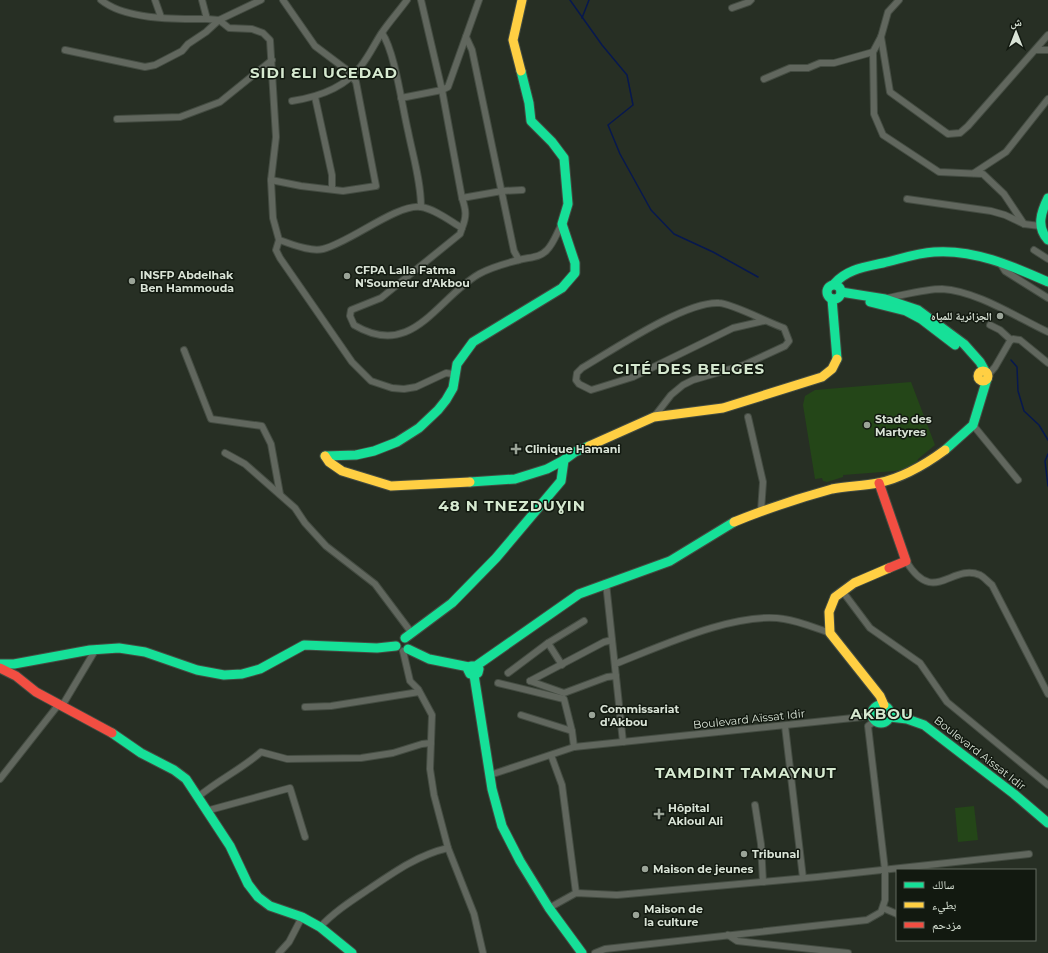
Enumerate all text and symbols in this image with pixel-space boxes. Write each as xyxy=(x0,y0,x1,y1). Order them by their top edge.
north arrow xyxy=(996,12,1036,52)
text: ش xyxy=(1010,15,1022,30)
district label: SIDI ƐLI UCEDAD xyxy=(250,63,398,82)
place label: CFPA Lalla Fatma N'Soumeur d'Akbou xyxy=(355,263,470,290)
place label: INSFP Abdelhak Ben Hammouda xyxy=(140,268,234,295)
marker: CFPA Lalla Fatma N'Soumeur d'Akbou xyxy=(342,271,352,281)
marker: INSFP Abdelhak Ben Hammouda xyxy=(127,276,137,286)
place label: الجزائرية للمياه xyxy=(931,309,992,323)
marker: الجزائرية للمياه xyxy=(995,311,1005,321)
district label: CITÉ DES BELGES xyxy=(613,359,765,378)
place label: Stade des Martyres xyxy=(875,412,932,439)
marker: Stade des Martyres xyxy=(862,420,872,430)
place label: Clinique Hamani xyxy=(525,442,621,456)
marker: Clinique Hamani xyxy=(510,443,522,455)
district label: 48 N TNEZDUƔIN xyxy=(438,496,586,515)
place label: Commissariat d'Akbou xyxy=(600,702,680,729)
district label: AKBOU xyxy=(849,704,914,723)
street label: Boulevard Aïssat Idir xyxy=(692,706,806,732)
marker: Commissariat d'Akbou xyxy=(587,710,597,720)
street label: Boulevard Aissat Idir xyxy=(931,713,1029,793)
district label: TAMDINT TAMAYNUT xyxy=(655,763,837,782)
place label: Hôpital Akloul Ali xyxy=(667,801,723,828)
marker: Hôpital Akloul Ali xyxy=(653,808,665,820)
place label: Tribunal xyxy=(752,847,800,861)
marker: Tribunal xyxy=(739,849,749,859)
place label: Maison de jeunes xyxy=(653,862,753,876)
marker: Maison de jeunes xyxy=(640,864,650,874)
legend xyxy=(896,869,1036,941)
text: سالك xyxy=(932,877,954,892)
text: بطيء xyxy=(932,897,956,915)
place label: Maison de la culture xyxy=(644,902,703,929)
marker: Maison de la culture xyxy=(631,910,641,920)
text: مزدحم xyxy=(932,917,961,933)

